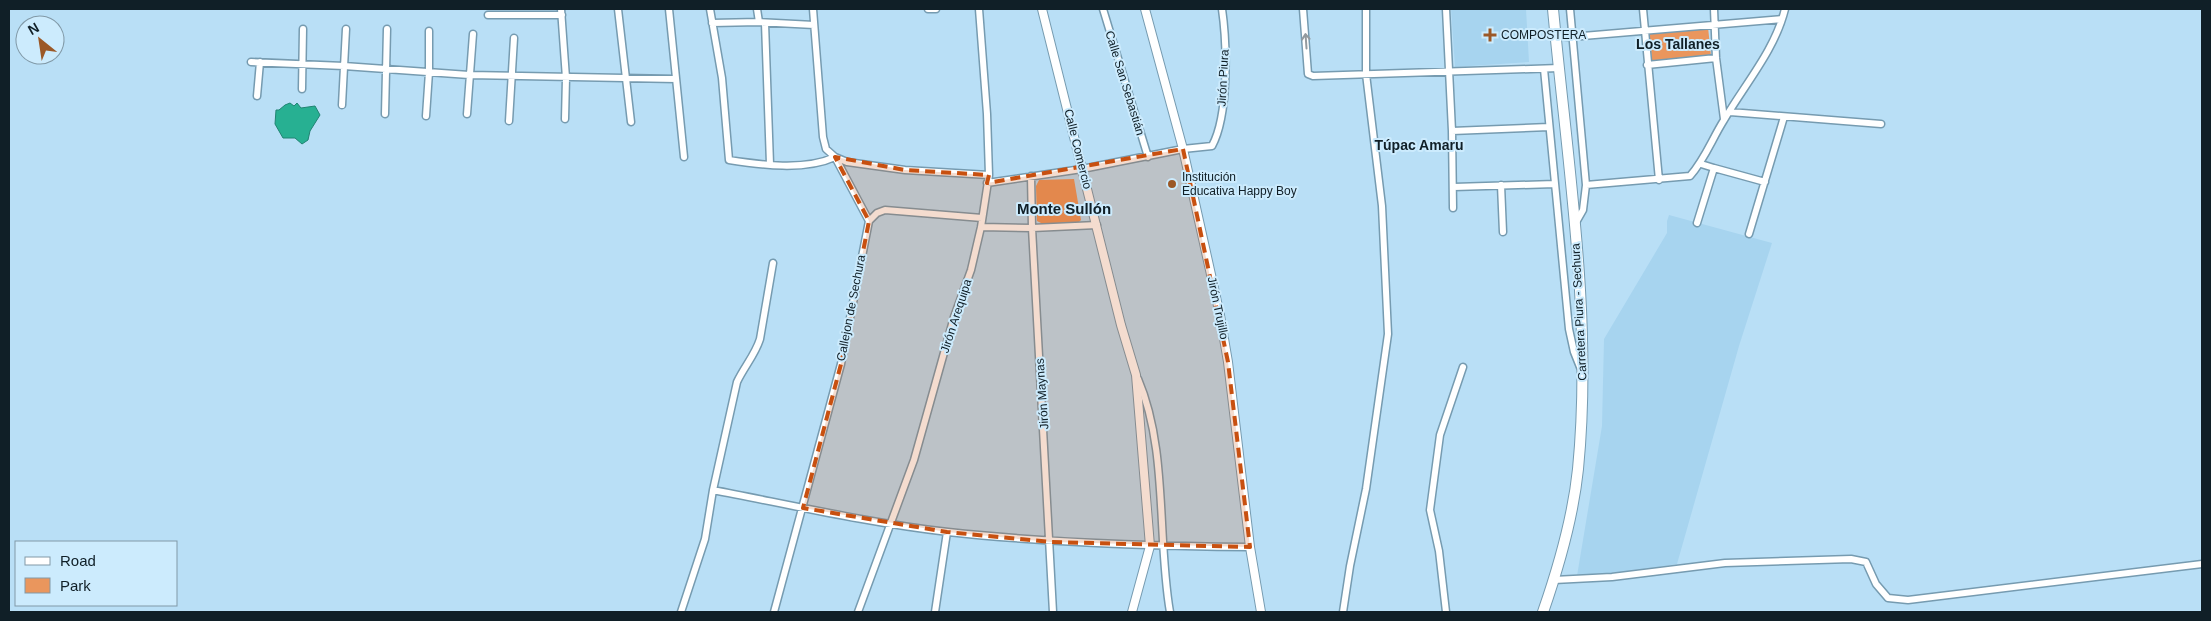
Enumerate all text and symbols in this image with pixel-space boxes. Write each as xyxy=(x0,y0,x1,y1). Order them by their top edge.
north arrow xyxy=(15,15,65,65)
text: N xyxy=(25,19,42,38)
marker: COMPOSTERA xyxy=(1483,28,1497,42)
place label: COMPOSTERA xyxy=(1501,28,1586,42)
street label: Calle San Sebastián xyxy=(1102,29,1148,137)
one-way arrow xyxy=(1301,34,1310,50)
district label: Los Tallanes xyxy=(1636,36,1720,52)
street label: Jirón Piura xyxy=(1215,49,1232,107)
street label: Calle Comercio xyxy=(1061,108,1095,191)
district label: Túpac Amaru xyxy=(1375,137,1463,153)
place label: Institución Educativa Happy Boy xyxy=(1182,170,1297,198)
marker: Institución Educativa Happy Boy xyxy=(1166,178,1178,190)
district label: Monte Sullón xyxy=(1017,200,1111,217)
street label: Carretera Piura - Sechura xyxy=(1568,243,1590,381)
street label: Callejon de Sechura xyxy=(834,253,868,362)
street label: Jirón Trujillo xyxy=(1204,275,1232,341)
street label: Jirón Arequipa xyxy=(937,277,975,355)
street label: Jirón Maynas xyxy=(1033,358,1051,430)
legend xyxy=(15,541,178,606)
text: Road xyxy=(60,552,96,569)
text: Park xyxy=(60,577,91,594)

